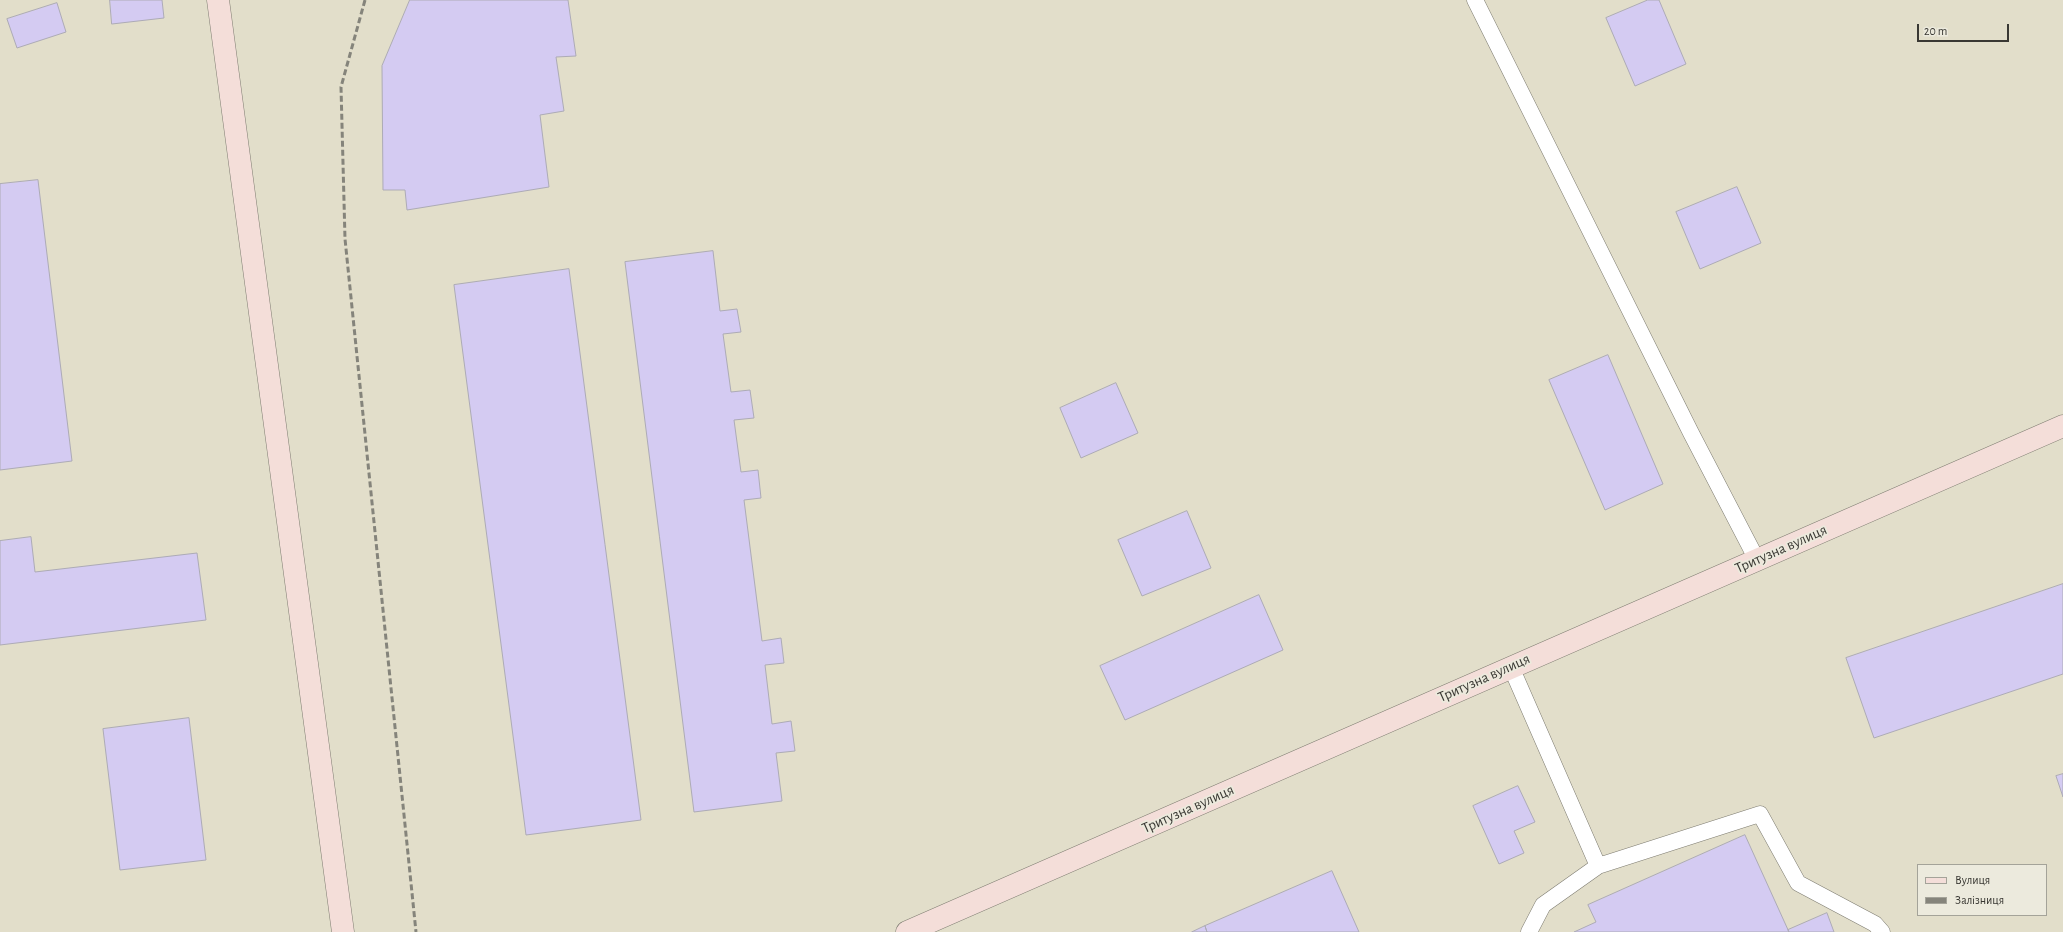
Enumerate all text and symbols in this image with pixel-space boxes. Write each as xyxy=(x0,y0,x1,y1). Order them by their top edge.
scale bar xyxy=(1919,16,2011,42)
text: 20 m xyxy=(1924,25,1947,37)
street label: Тритузна вулиця xyxy=(1732,521,1830,577)
street label: Тритузна вулиця xyxy=(1435,650,1533,706)
street label: Тритузна вулиця xyxy=(1139,781,1237,837)
legend xyxy=(1917,864,2047,916)
text: Вулиця xyxy=(1955,874,1990,886)
text: Залізниця xyxy=(1955,894,2004,906)

